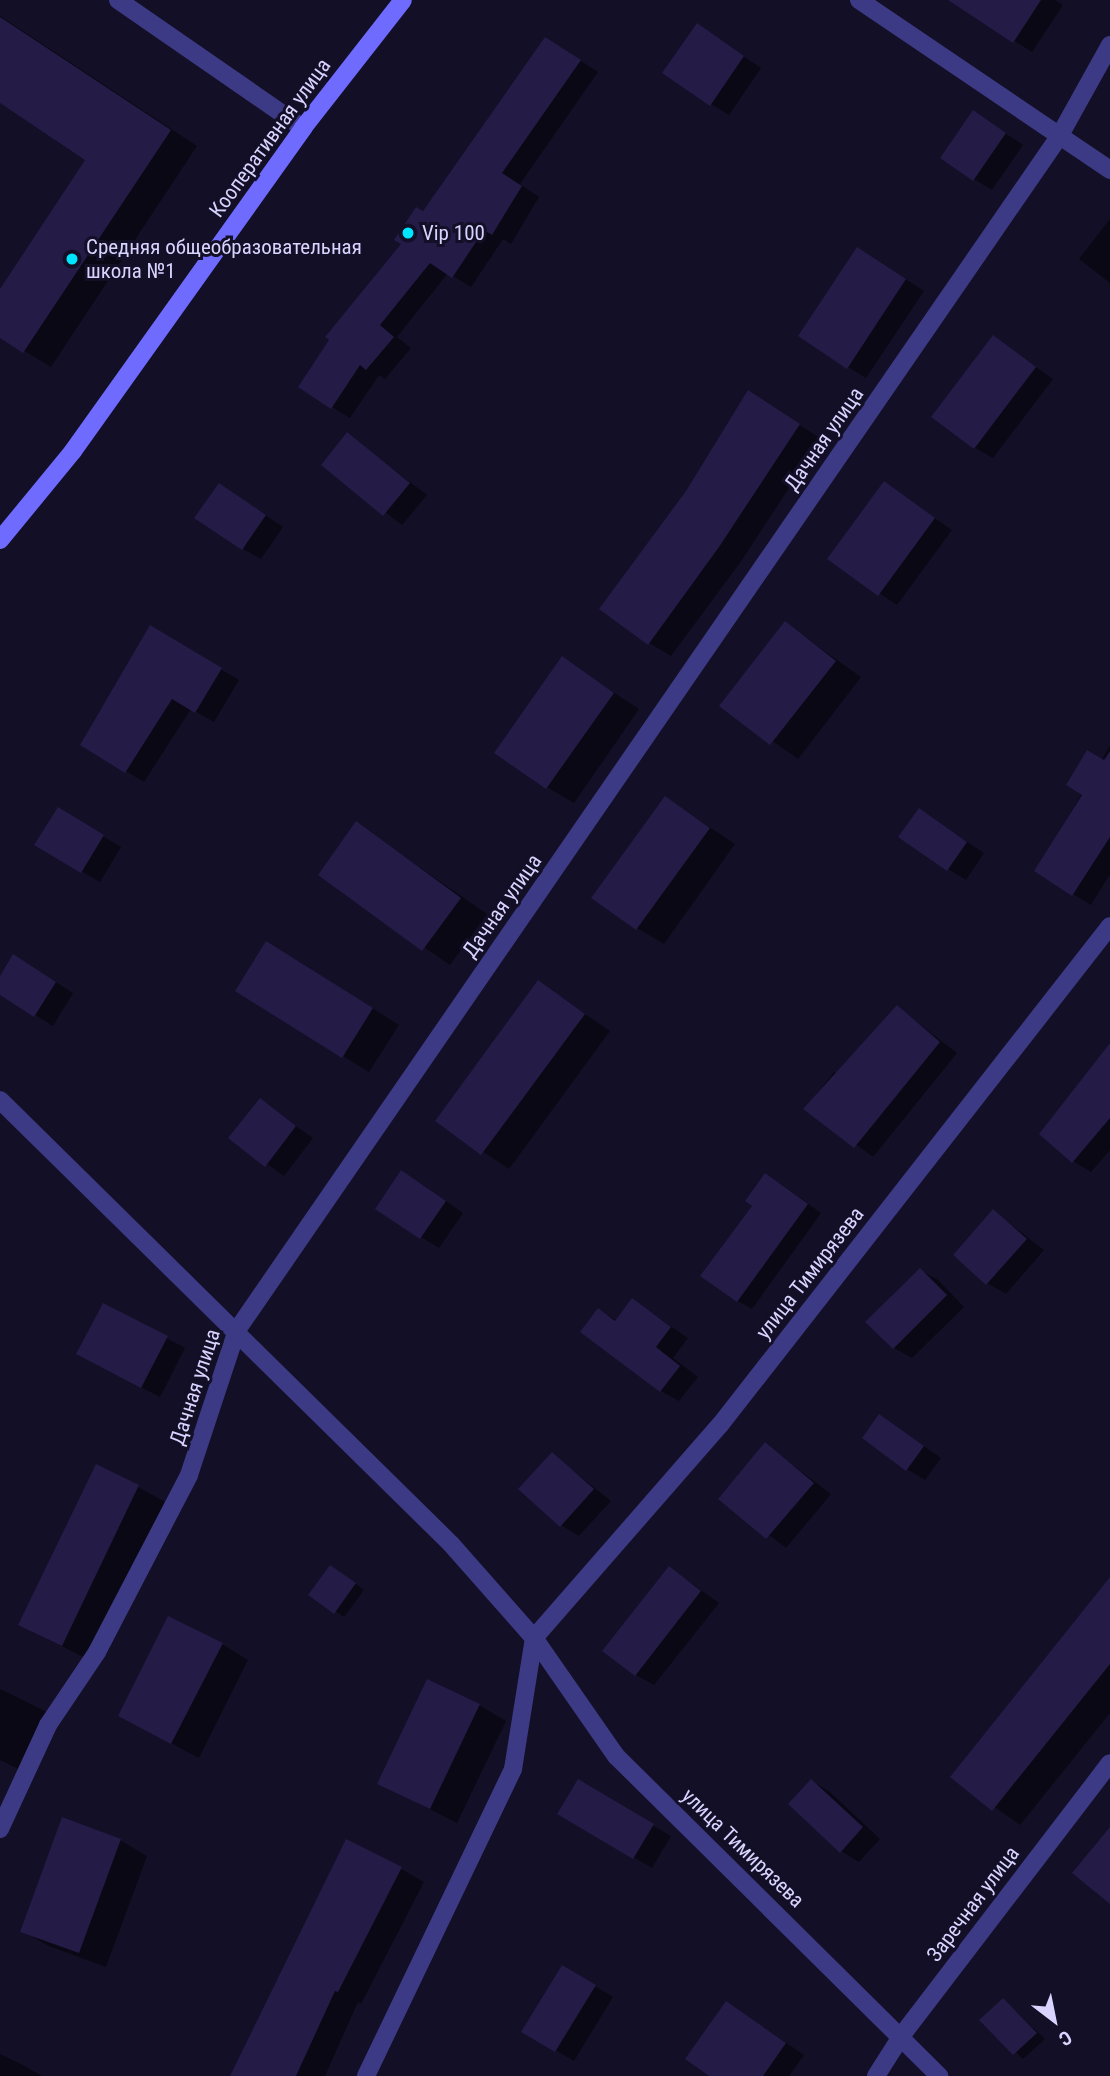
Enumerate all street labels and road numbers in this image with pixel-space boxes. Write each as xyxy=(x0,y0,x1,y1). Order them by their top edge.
street label: Кооперативная улица xyxy=(204,54,336,222)
street label: Дачная улица xyxy=(779,382,869,496)
street label: Дачная улица xyxy=(457,849,547,963)
street label: улица Тимирязева xyxy=(751,1202,869,1344)
street label: Дачная улица xyxy=(164,1326,226,1448)
street label: улица Тимирязева xyxy=(676,1783,810,1913)
street label: Заречная улица xyxy=(921,1841,1025,1967)

